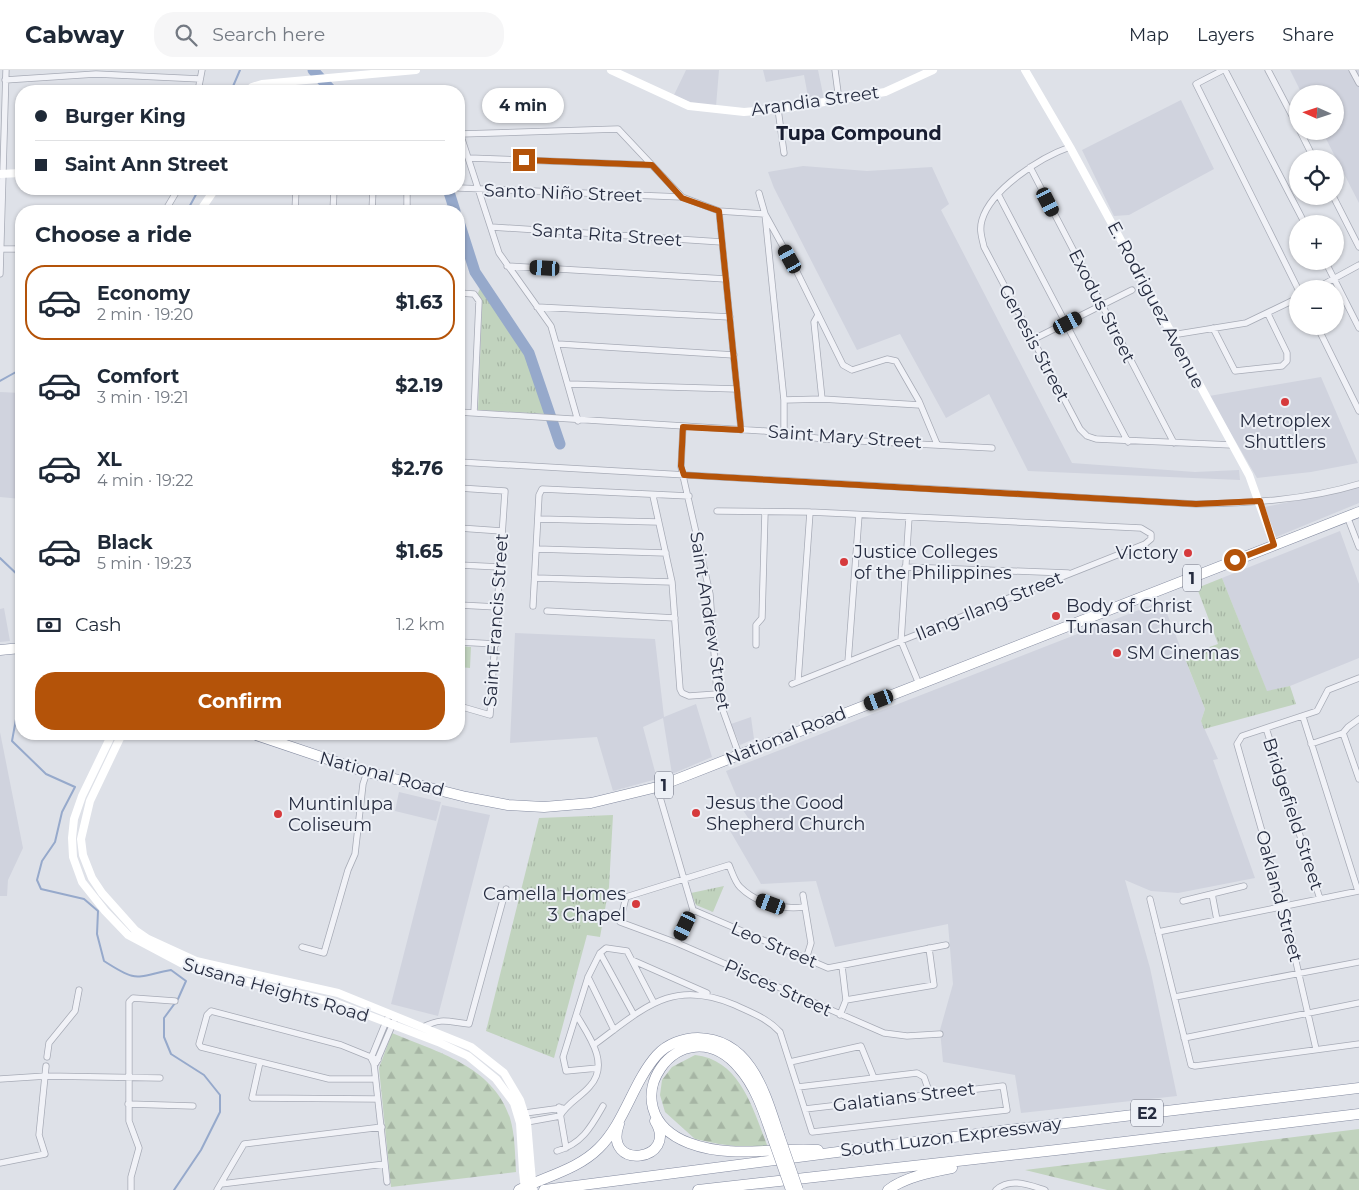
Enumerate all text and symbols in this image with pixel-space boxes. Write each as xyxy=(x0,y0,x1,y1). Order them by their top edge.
search box xyxy=(154,12,504,57)
text: Cabway xyxy=(25,20,124,49)
icon: search xyxy=(172,21,200,49)
text: Search here xyxy=(212,23,325,46)
text: Map xyxy=(1129,24,1169,46)
text: Layers xyxy=(1197,24,1254,46)
text: Share xyxy=(1282,24,1334,46)
street label: Arandia Street xyxy=(750,81,880,121)
north arrow xyxy=(1289,85,1344,140)
map controls xyxy=(1289,85,1344,335)
callout: 4 min xyxy=(483,88,565,122)
text: 4 min xyxy=(499,96,547,115)
text: Burger King xyxy=(65,105,186,128)
district label: Tupa Compound xyxy=(776,122,942,145)
route end xyxy=(513,149,535,171)
button: locate xyxy=(1289,150,1344,205)
text: Saint Ann Street xyxy=(65,153,228,176)
street label: Santo Niño Street xyxy=(483,179,643,207)
car xyxy=(1034,185,1061,219)
button: + xyxy=(1289,215,1344,270)
street label: E. Rodriguez Avenue xyxy=(1103,218,1209,392)
street label: Santa Rita Street xyxy=(531,219,683,251)
text: Choose a ride xyxy=(35,221,192,248)
car xyxy=(776,242,803,276)
street label: Exodus Street xyxy=(1064,245,1140,367)
car xyxy=(529,260,560,276)
icon: car xyxy=(37,280,82,325)
button: − xyxy=(1289,280,1344,335)
street label: Genesis Street xyxy=(994,281,1074,405)
text: Economy xyxy=(97,282,190,305)
text: $1.63 xyxy=(396,291,443,314)
text: 2 min · 19:20 xyxy=(97,305,193,324)
car xyxy=(1051,310,1084,336)
icon: car xyxy=(37,363,82,408)
text: Comfort xyxy=(97,365,179,388)
text: $2.19 xyxy=(395,374,443,397)
text: 3 min · 19:21 xyxy=(97,388,189,407)
marker: Metroplex Shuttlers xyxy=(1279,396,1291,408)
place label: Metroplex Shuttlers xyxy=(1240,410,1331,453)
street label: Saint Mary Street xyxy=(767,421,923,453)
icon: car xyxy=(37,446,82,491)
text: XL xyxy=(97,448,122,471)
text: $2.76 xyxy=(391,457,443,480)
text: 4 min · 19:22 xyxy=(97,471,193,490)
icon: car xyxy=(37,529,82,574)
street label: Saint Andrew Street xyxy=(685,530,735,712)
text: Black xyxy=(97,531,153,554)
street label: Saint Francis Street xyxy=(479,532,513,708)
text: $1.65 xyxy=(395,540,443,563)
place label: Justice Colleges of the Philippines xyxy=(853,541,1012,584)
place label: Victory xyxy=(1116,542,1178,564)
marker: Victory xyxy=(1182,547,1194,559)
route start xyxy=(1224,549,1246,571)
text: 5 min · 19:23 xyxy=(97,554,192,573)
marker: Justice Colleges of the Philippines xyxy=(838,556,850,568)
road number: 1 xyxy=(1183,564,1201,592)
street label: Ilang-Ilang Street xyxy=(912,566,1066,646)
place label: Body of Christ Tunasan Church xyxy=(1066,595,1213,638)
marker: Body of Christ Tunasan Church xyxy=(1050,610,1062,622)
icon: cash xyxy=(35,611,63,639)
text: Cash xyxy=(75,613,122,636)
text: 1.2 km xyxy=(396,615,445,634)
place label: SM Cinemas xyxy=(1127,642,1239,664)
marker: SM Cinemas xyxy=(1111,647,1123,659)
button: Confirm xyxy=(35,672,445,730)
car xyxy=(862,688,895,712)
street label: National Road xyxy=(722,702,850,770)
street label: Bridgefield Street xyxy=(1258,735,1328,893)
street label: National Road xyxy=(317,747,447,801)
road number: 1 xyxy=(655,772,673,798)
place label: Jesus the Good Shepherd Church xyxy=(705,792,865,835)
place label: Muntinlupa Coliseum xyxy=(288,793,393,836)
marker: Jesus the Good Shepherd Church xyxy=(690,807,702,819)
marker: Muntinlupa Coliseum xyxy=(272,808,284,820)
street label: Oakland Street xyxy=(1251,828,1307,964)
place label: Camella Homes 3 Chapel xyxy=(483,883,626,926)
car xyxy=(754,892,787,916)
marker: Camella Homes 3 Chapel xyxy=(630,898,642,910)
car xyxy=(671,909,698,943)
street label: Leo Street xyxy=(727,917,821,973)
street label: Susana Heights Road xyxy=(180,953,372,1027)
street label: Pisces Street xyxy=(721,954,835,1022)
street label: Galatians Street xyxy=(832,1077,976,1117)
road number: E2 xyxy=(1131,1100,1163,1126)
street label: South Luzon Expressway xyxy=(839,1112,1063,1161)

